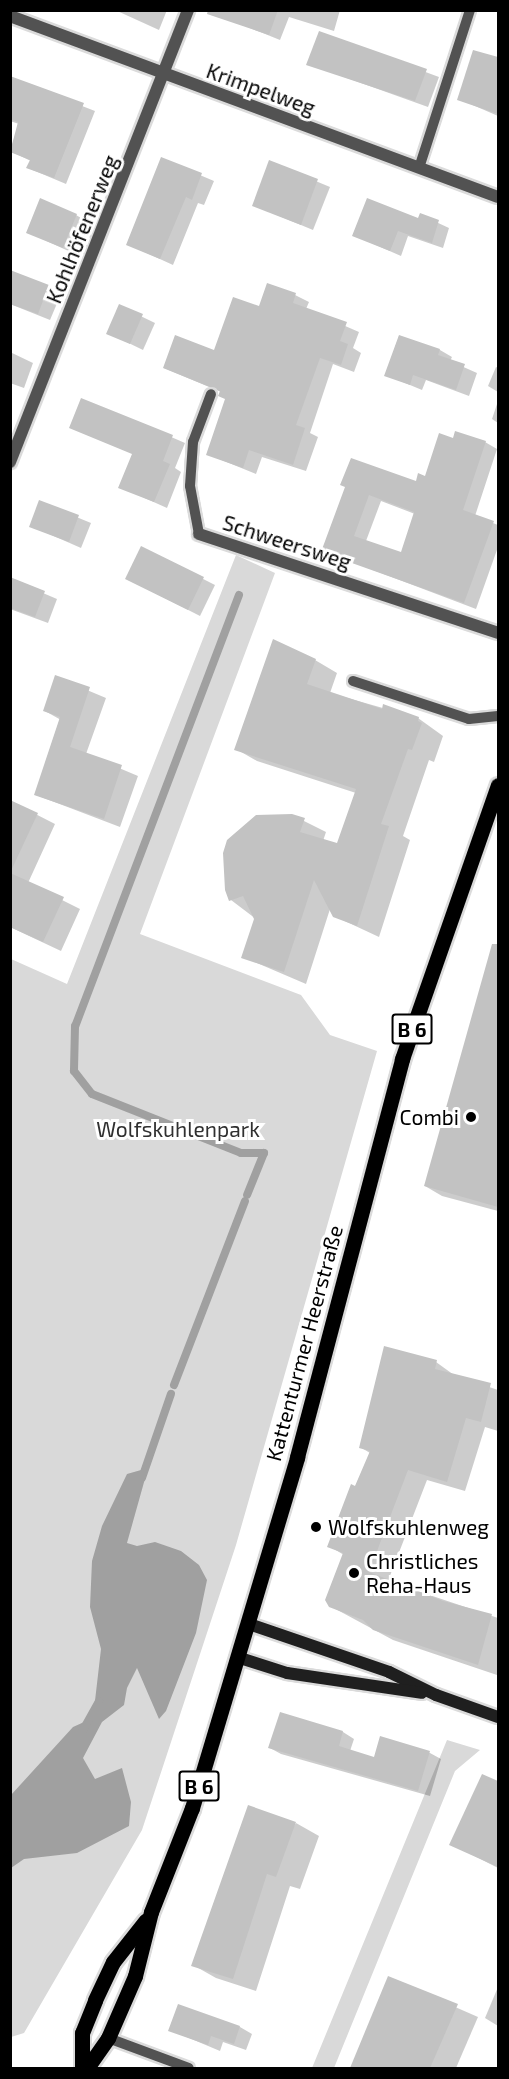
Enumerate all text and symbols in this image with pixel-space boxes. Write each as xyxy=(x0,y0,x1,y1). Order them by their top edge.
street label: Krimpelweg xyxy=(203,58,319,120)
street label: Kohlhöfenerweg xyxy=(41,151,123,307)
street label: Schweersweg xyxy=(220,509,354,575)
road number: B 6 xyxy=(391,1012,433,1046)
place label: Combi xyxy=(400,1104,459,1130)
marker: Combi xyxy=(464,1110,478,1124)
park label: Wolfskuhlenpark xyxy=(96,1116,260,1142)
street label: Kattenturmer Heerstraße xyxy=(260,1222,348,1464)
place label: Wolfskuhlenweg xyxy=(328,1514,489,1540)
marker: Wolfskuhlenweg xyxy=(309,1520,323,1534)
place label: Christliches Reha-Haus xyxy=(366,1548,478,1598)
marker: Christliches Reha-Haus xyxy=(347,1566,361,1580)
road number: B 6 xyxy=(178,1769,220,1803)

